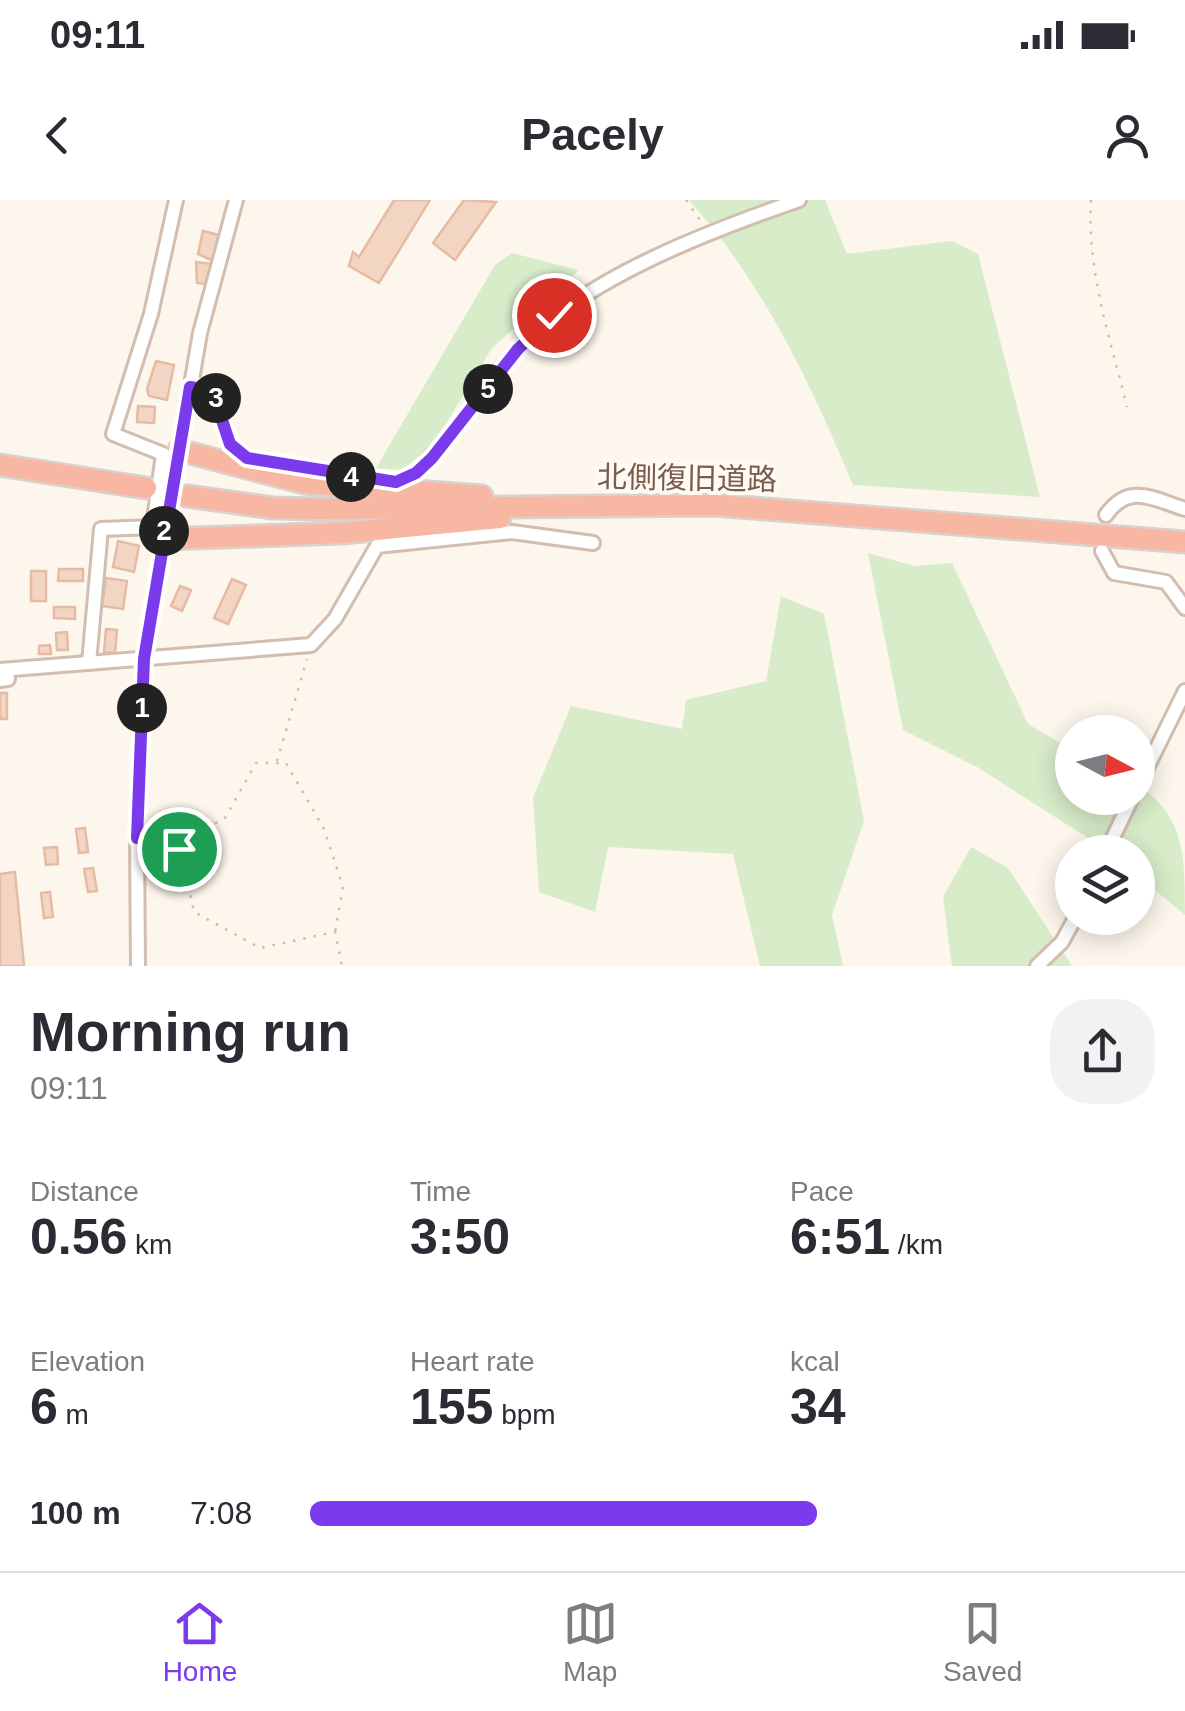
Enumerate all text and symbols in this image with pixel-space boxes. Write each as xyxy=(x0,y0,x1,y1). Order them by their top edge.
text: 09:11 xyxy=(50,14,145,56)
icon: back xyxy=(30,108,85,163)
icon: person xyxy=(1100,108,1155,163)
text: Pacely xyxy=(521,109,664,160)
pin xyxy=(512,273,597,358)
icon: check xyxy=(527,288,582,343)
pin: 5 xyxy=(463,364,513,414)
pin: 3 xyxy=(191,373,241,423)
text: 5 xyxy=(480,373,496,404)
text: 3 xyxy=(208,382,224,413)
pin: 4 xyxy=(326,452,376,502)
street label: 北側復旧道路 xyxy=(597,460,777,496)
text: 4 xyxy=(343,461,359,492)
pin: 2 xyxy=(139,506,189,556)
text: 2 xyxy=(156,515,172,546)
pin: 1 xyxy=(117,683,167,733)
text: 1 xyxy=(134,692,150,723)
north arrow xyxy=(1055,715,1155,815)
map controls xyxy=(1055,715,1155,935)
pin xyxy=(137,807,222,892)
icon: arrive xyxy=(152,822,207,877)
button: layers xyxy=(1055,835,1155,935)
button: share xyxy=(1050,999,1155,1104)
text: Morning run xyxy=(30,1001,351,1063)
text: 09:11 xyxy=(30,1070,108,1106)
text: Distance xyxy=(30,1176,139,1207)
text: Time xyxy=(410,1176,471,1207)
text: Pace xyxy=(790,1176,854,1207)
text: 0.56 xyxy=(30,1209,127,1265)
text: 3:50 xyxy=(410,1209,510,1265)
text: 6:51 xyxy=(790,1209,890,1265)
text: km xyxy=(127,1229,172,1260)
text: /km xyxy=(890,1229,943,1260)
text: Elevation xyxy=(30,1346,145,1377)
text: Heart rate xyxy=(410,1346,535,1377)
text: kcal xyxy=(790,1346,840,1377)
text: 6 xyxy=(30,1379,58,1435)
text: 155 xyxy=(410,1379,493,1435)
text: 34 xyxy=(790,1379,846,1435)
text: m xyxy=(58,1399,89,1430)
text: bpm xyxy=(493,1399,556,1430)
text: 100 m xyxy=(30,1495,121,1531)
text: 7:08 xyxy=(190,1495,252,1531)
tab: Home xyxy=(163,1596,237,1688)
tab: Map xyxy=(563,1596,618,1688)
tab: Saved xyxy=(943,1596,1022,1688)

